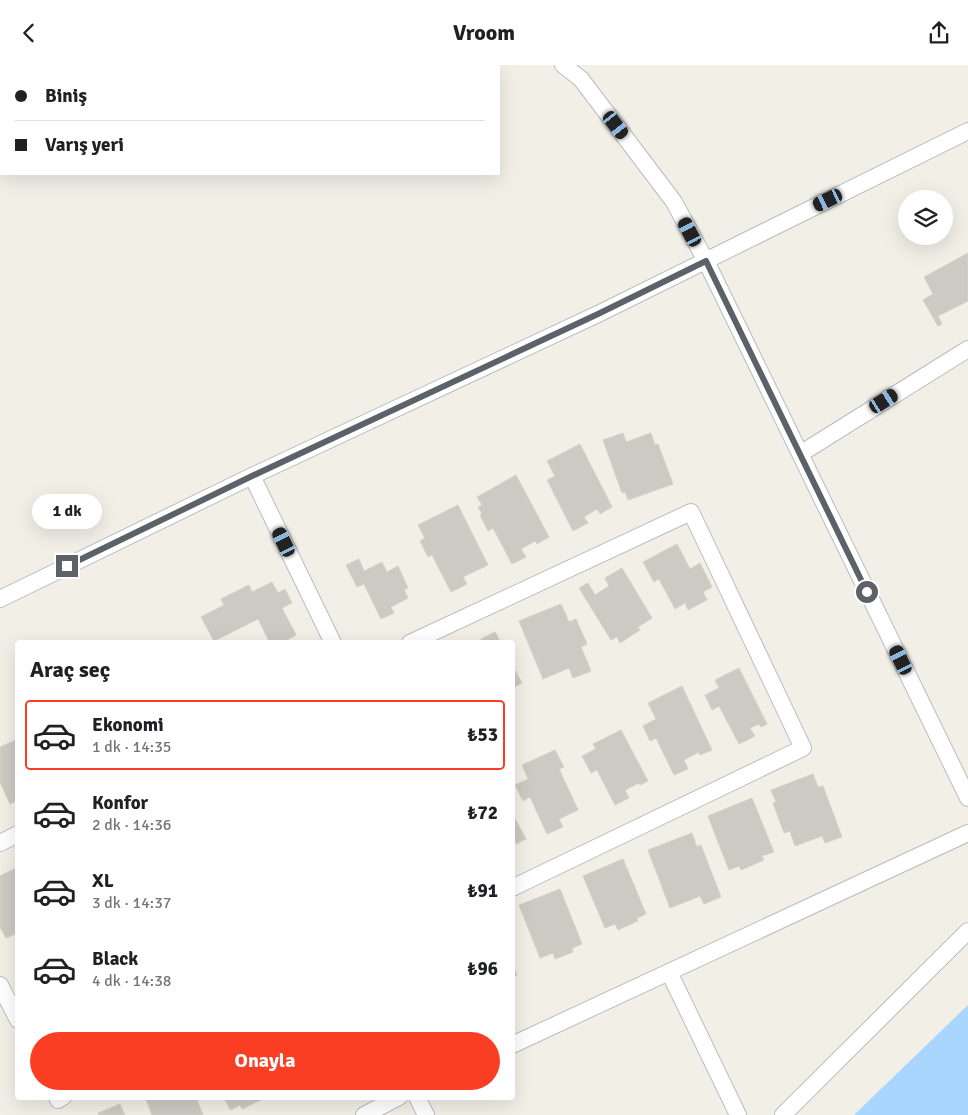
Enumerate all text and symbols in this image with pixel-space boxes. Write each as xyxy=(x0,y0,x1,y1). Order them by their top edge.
icon: back xyxy=(15,19,43,47)
text: Vroom xyxy=(453,19,515,46)
icon: share xyxy=(925,19,953,47)
text: Biniş xyxy=(45,84,87,108)
car xyxy=(600,109,631,141)
text: Varış yeri xyxy=(45,133,124,157)
car xyxy=(811,187,844,213)
map controls xyxy=(898,190,953,245)
button: layers xyxy=(898,190,953,245)
car xyxy=(676,215,703,249)
car xyxy=(867,387,900,415)
callout: 1 dk xyxy=(32,493,102,529)
text: 1 dk xyxy=(52,501,82,521)
car xyxy=(270,525,297,559)
route end xyxy=(56,555,78,577)
route start xyxy=(856,581,878,603)
car xyxy=(887,643,914,677)
text: Araç seç xyxy=(30,656,110,683)
icon: car xyxy=(32,713,77,758)
text: Ekonomi xyxy=(92,713,164,737)
text: ₺53 xyxy=(467,723,498,747)
text: 1 dk · 14:35 xyxy=(92,737,171,757)
icon: car xyxy=(32,791,77,836)
text: Konfor xyxy=(92,791,148,815)
text: ₺72 xyxy=(467,801,498,825)
text: 2 dk · 14:36 xyxy=(92,815,171,835)
icon: car xyxy=(32,869,77,914)
text: XL xyxy=(92,869,114,893)
text: ₺91 xyxy=(467,879,498,903)
text: 3 dk · 14:37 xyxy=(92,893,171,913)
icon: car xyxy=(32,947,77,992)
text: Black xyxy=(92,947,138,971)
text: ₺96 xyxy=(467,957,498,981)
text: 4 dk · 14:38 xyxy=(92,971,171,991)
button: Onayla xyxy=(30,1032,500,1090)

